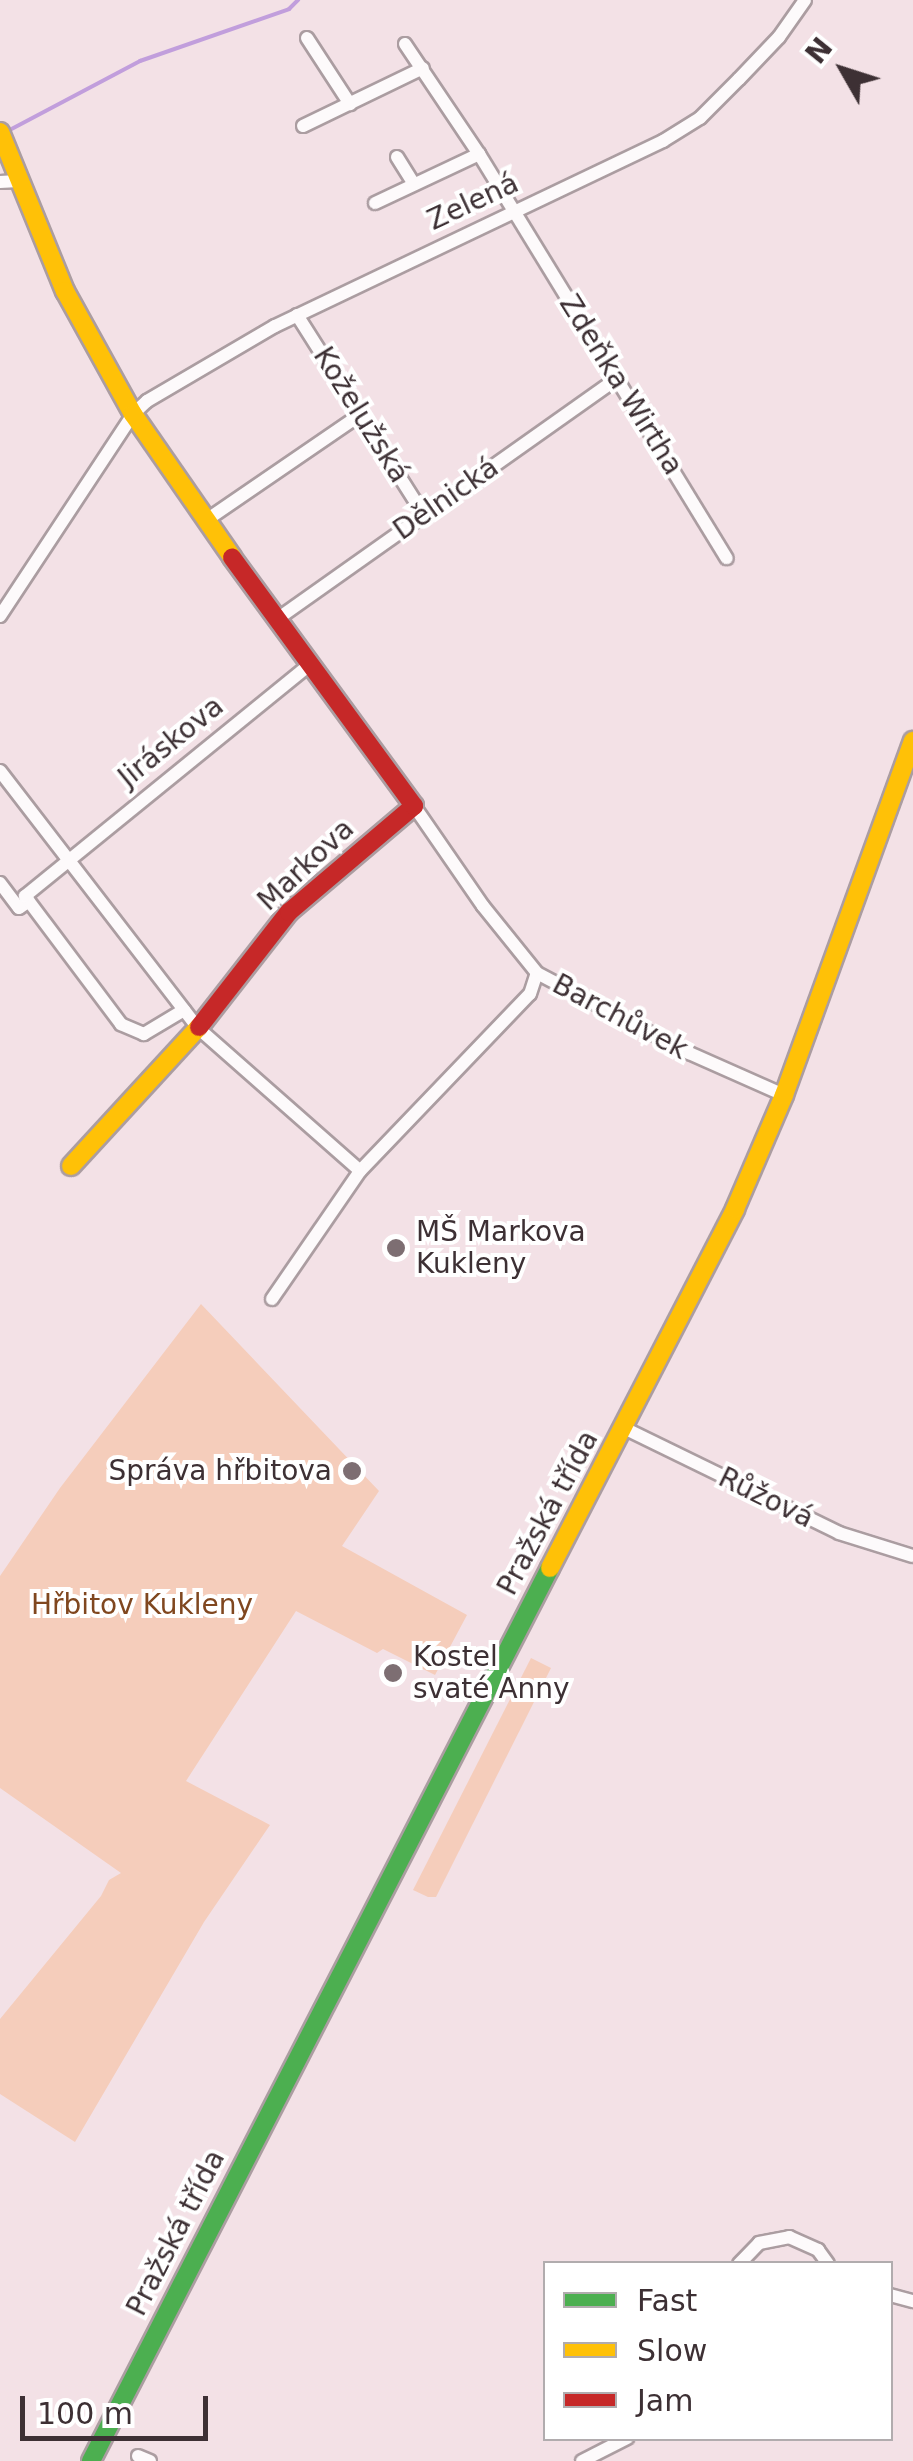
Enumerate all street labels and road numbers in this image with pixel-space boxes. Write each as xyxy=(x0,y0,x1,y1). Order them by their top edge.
street label: Zelená xyxy=(422,166,524,238)
street label: Zdeňka Wirtha xyxy=(552,289,690,481)
street label: Koželužská xyxy=(306,341,416,489)
street label: Dělnická xyxy=(387,451,505,547)
street label: Jiráskova xyxy=(112,689,230,795)
street label: Markova xyxy=(251,812,361,918)
street label: Barchůvek xyxy=(547,967,693,1067)
street label: Pražská třída xyxy=(491,1425,605,1601)
street label: Růžová xyxy=(713,1461,819,1535)
street label: Pražská třída xyxy=(120,2145,232,2321)

